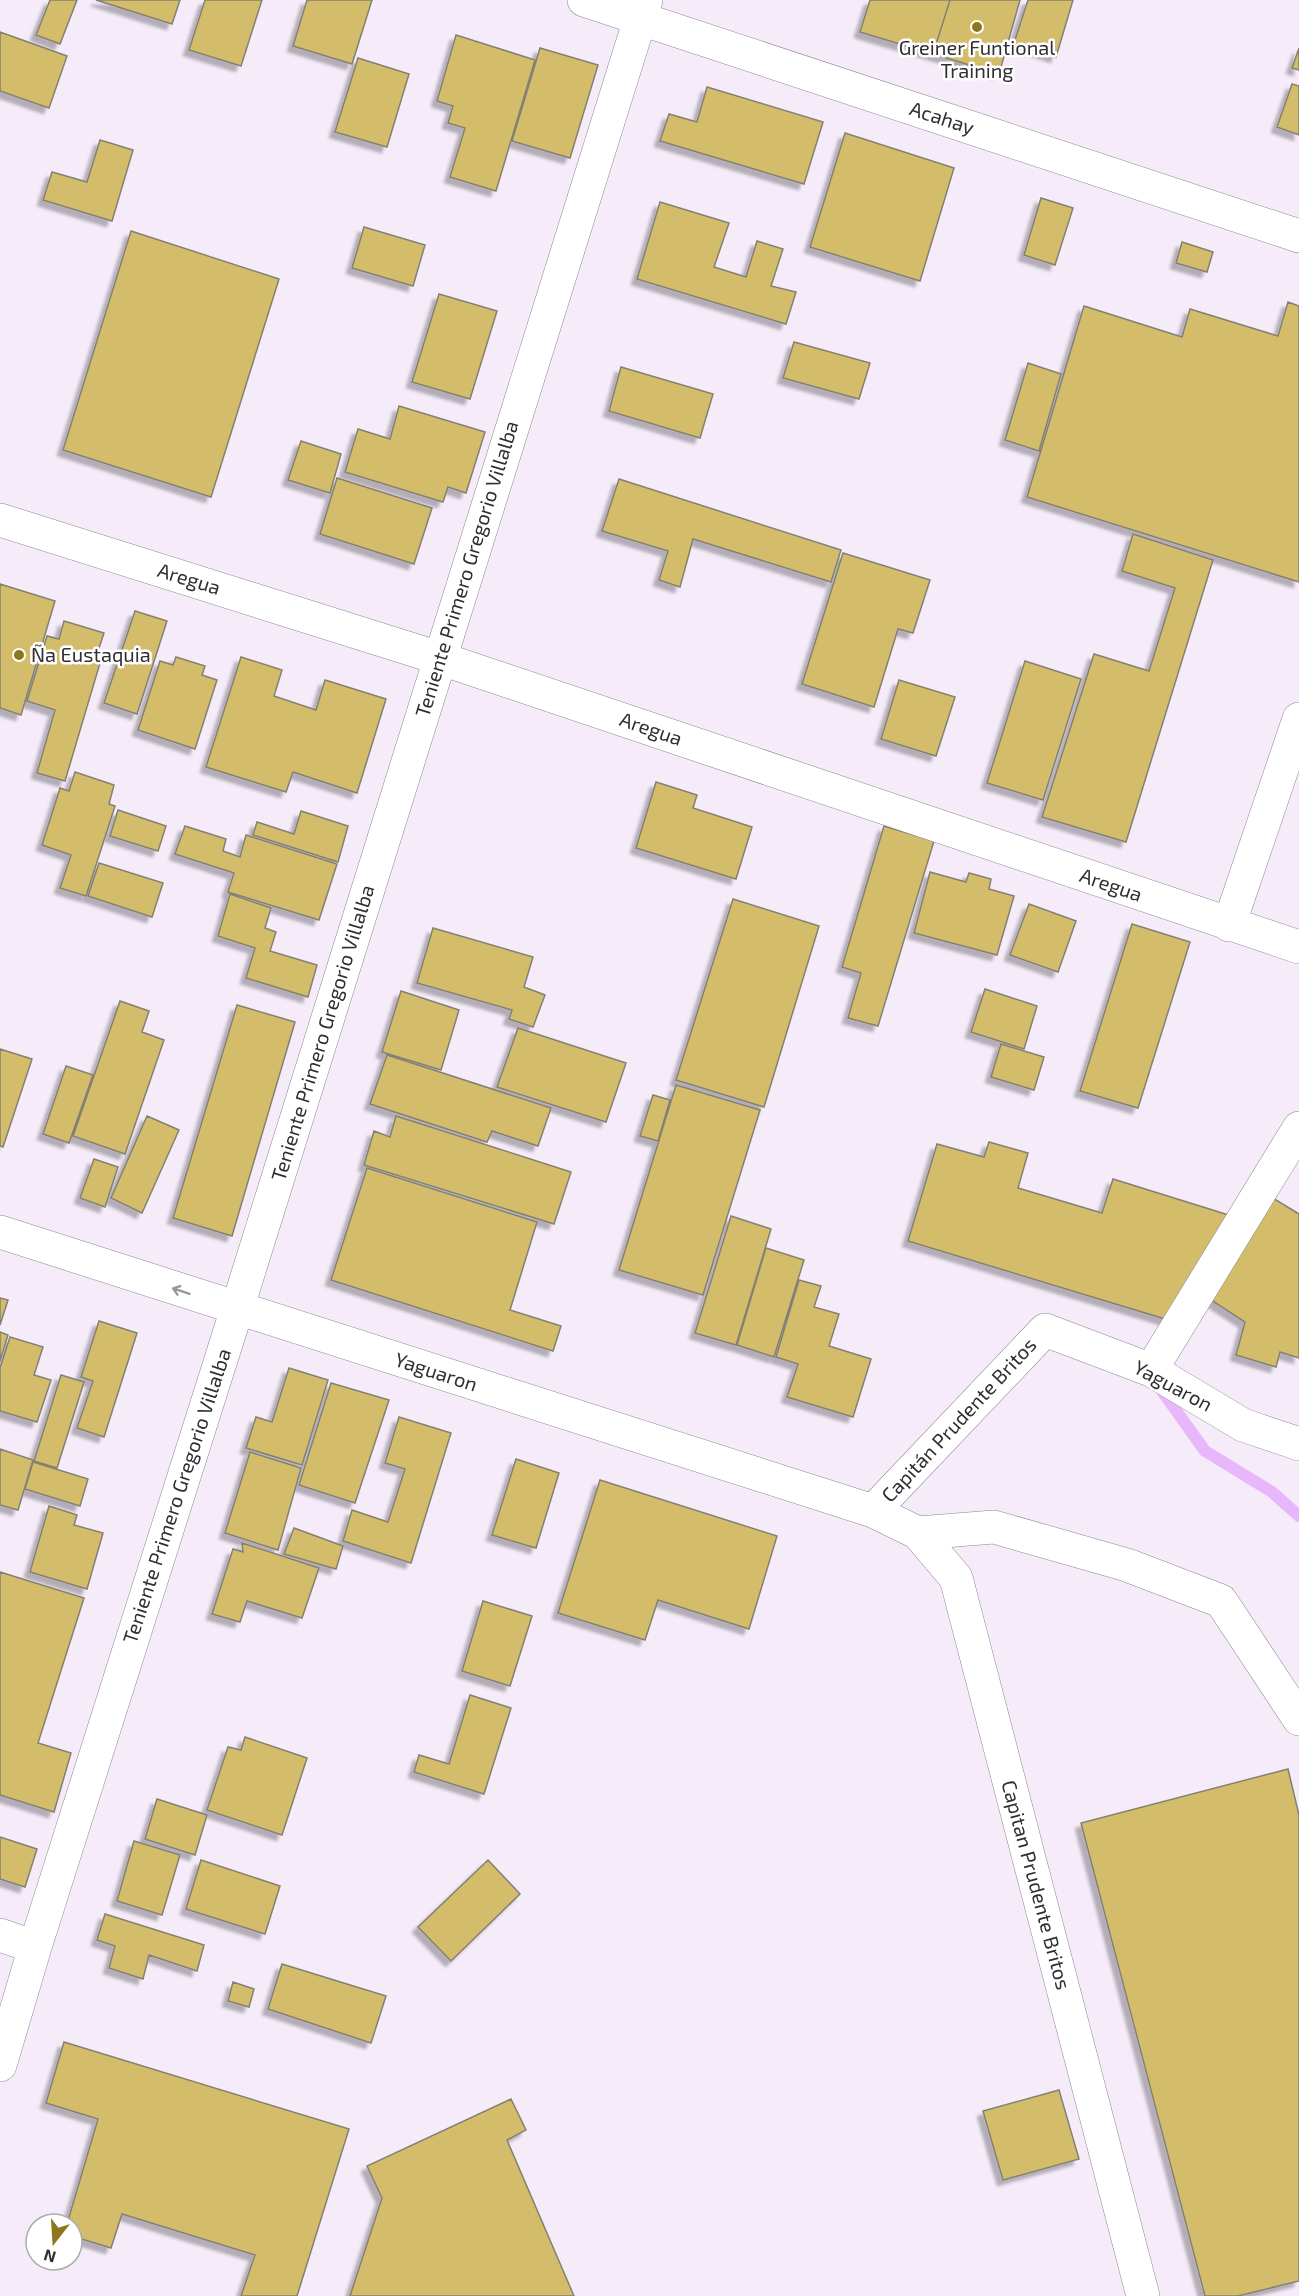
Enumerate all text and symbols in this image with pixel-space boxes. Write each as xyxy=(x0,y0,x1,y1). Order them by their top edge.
marker: Greiner Funtional Training xyxy=(970,20,984,34)
place label: Greiner Funtional Training xyxy=(899,35,1055,82)
street label: Acahay xyxy=(907,95,978,139)
street label: Teniente Primero Gregorio Villalba xyxy=(409,418,523,720)
street label: Aregua xyxy=(155,557,224,599)
place label: Ña Eustaquia xyxy=(31,642,151,666)
marker: Ña Eustaquia xyxy=(12,648,26,662)
street label: Aregua xyxy=(617,706,686,750)
street label: Aregua xyxy=(1077,862,1146,906)
street label: Teniente Primero Gregorio Villalba xyxy=(265,882,379,1184)
one-way arrow xyxy=(172,1285,191,1296)
street label: Capitán Prudente Britos xyxy=(876,1332,1041,1506)
street label: Teniente Primero Gregorio Villalba xyxy=(117,1345,235,1646)
street label: Yaguaron xyxy=(392,1346,481,1396)
street label: Yaguaron xyxy=(1130,1354,1217,1416)
street label: Capitan Prudente Britos xyxy=(997,1777,1077,1992)
north arrow xyxy=(24,2212,84,2272)
text: N xyxy=(41,2246,58,2268)

